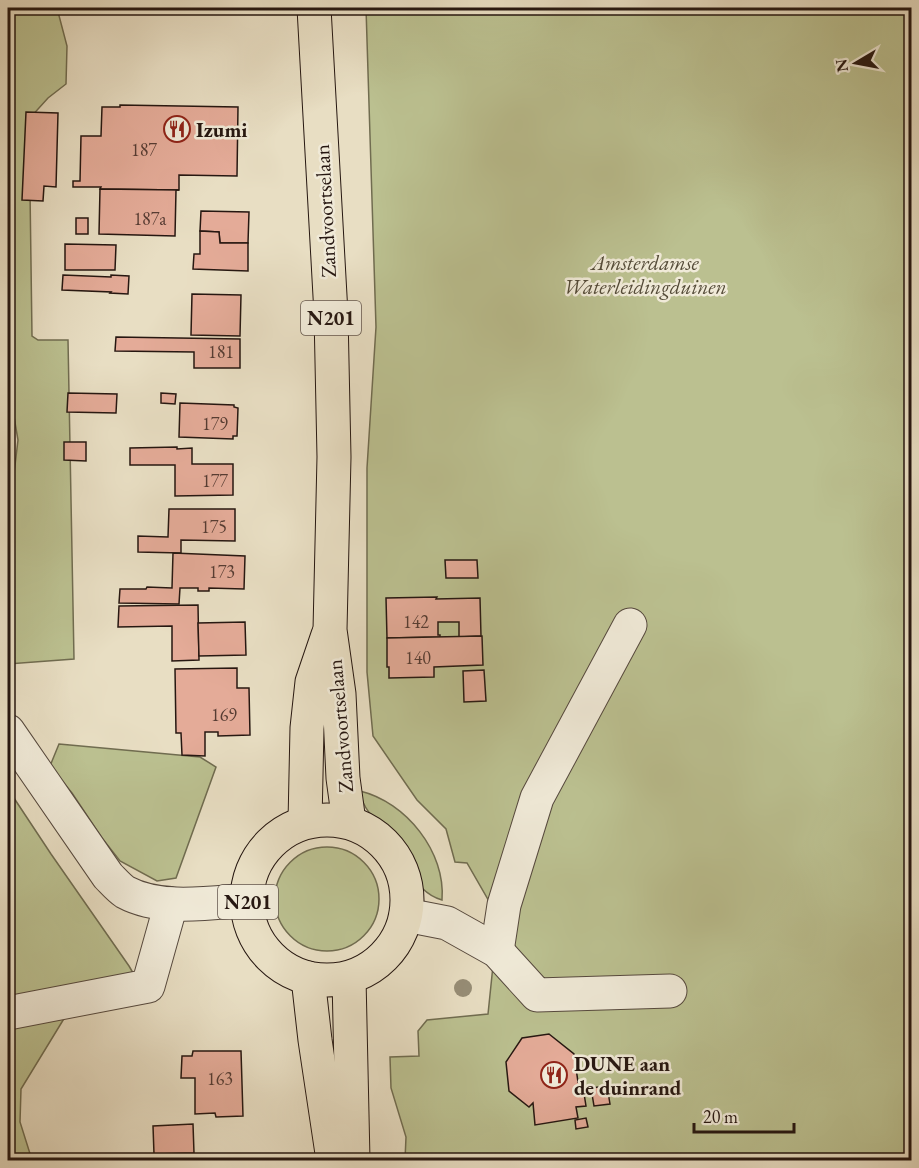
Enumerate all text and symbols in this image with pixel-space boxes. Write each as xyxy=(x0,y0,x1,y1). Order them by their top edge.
north arrow xyxy=(826,33,886,93)
text: N xyxy=(830,57,853,74)
restaurant icon: Izumi xyxy=(162,114,192,144)
place label: Izumi xyxy=(196,116,248,143)
house number: 187 xyxy=(131,138,157,161)
street label: Zandvoortselaan xyxy=(308,144,342,278)
house number: 187a xyxy=(133,207,167,230)
park label: Amsterdamse Waterleidingduinen xyxy=(563,249,727,300)
road number: N201 xyxy=(301,301,361,335)
house number: 181 xyxy=(208,340,234,363)
house number: 179 xyxy=(202,412,228,435)
house number: 177 xyxy=(202,469,228,492)
house number: 175 xyxy=(201,515,227,538)
house number: 173 xyxy=(209,560,235,583)
house number: 142 xyxy=(403,610,429,633)
house number: 140 xyxy=(405,646,431,669)
street label: Zandvoortselaan xyxy=(321,658,359,794)
house number: 169 xyxy=(211,703,237,726)
road number: N201 xyxy=(218,885,278,919)
place label: DUNE aan de duinrand xyxy=(574,1050,682,1101)
restaurant icon: DUNE aan de duinrand xyxy=(539,1060,569,1090)
house number: 163 xyxy=(207,1067,233,1090)
scale bar xyxy=(694,1096,794,1134)
text: 20 m xyxy=(703,1105,738,1128)

